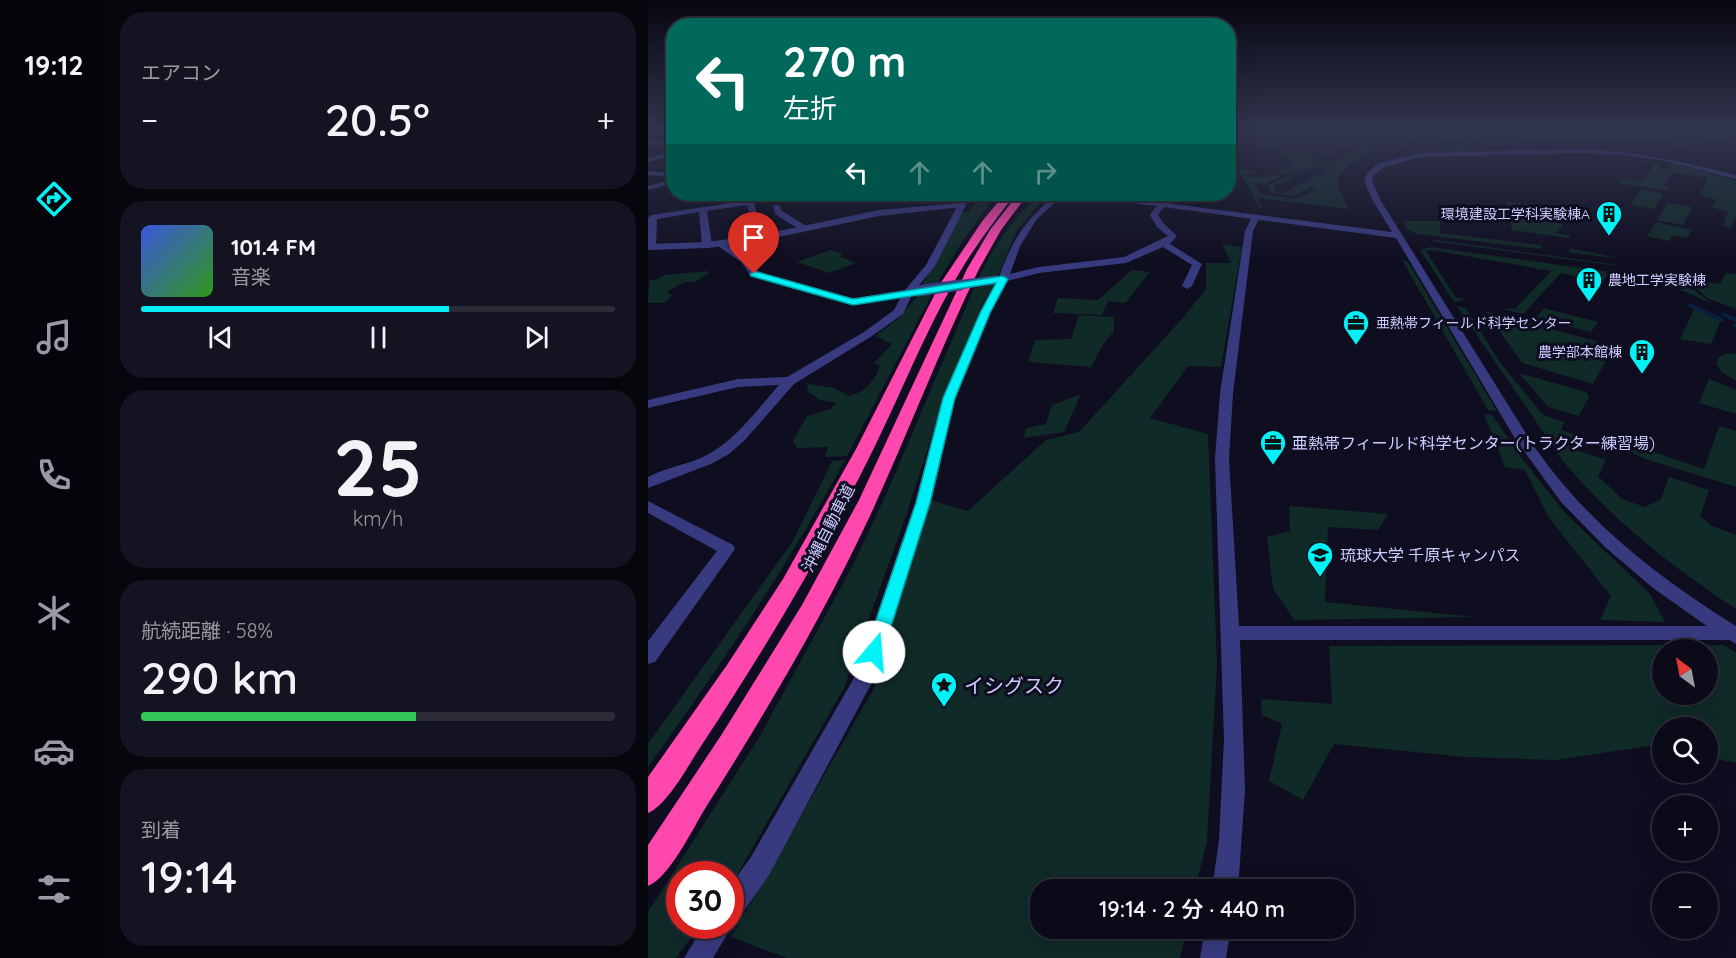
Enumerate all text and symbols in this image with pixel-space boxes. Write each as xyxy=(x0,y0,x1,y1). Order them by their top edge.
text: 270 m xyxy=(783,35,906,88)
icon: left xyxy=(684,42,762,120)
text: 19:12 xyxy=(24,48,84,82)
text: エアコン xyxy=(141,60,221,85)
text: 20.5° xyxy=(325,91,430,147)
text: 左折 xyxy=(783,91,837,125)
text: − xyxy=(141,99,158,140)
text: + xyxy=(596,99,615,140)
icon: left xyxy=(840,156,873,189)
icon: ahead xyxy=(903,156,936,189)
icon: ahead xyxy=(966,156,999,189)
icon: right xyxy=(1029,156,1062,189)
icon: directions xyxy=(33,178,75,220)
building icon: 環境建設工学科実験棟A xyxy=(1594,199,1624,237)
place label: 環境建設工学科実験棟A xyxy=(1441,205,1590,223)
pin xyxy=(728,212,779,274)
icon: arrive xyxy=(737,221,770,254)
text: 101.4 FM xyxy=(231,233,316,261)
text: 音楽 xyxy=(231,264,271,289)
building icon: 農地工学実験棟 xyxy=(1574,265,1604,303)
place label: 農地工学実験棟 xyxy=(1608,271,1706,289)
office icon: 亜熱帯フィールド科学センター xyxy=(1341,308,1371,346)
place label: 亜熱帯フィールド科学センター xyxy=(1376,314,1572,332)
icon: music xyxy=(33,316,75,358)
icon: previous xyxy=(204,321,237,354)
icon: pause xyxy=(362,321,395,354)
icon: next xyxy=(520,321,553,354)
building icon: 農学部本館棟 xyxy=(1627,337,1657,375)
place label: 農学部本館棟 xyxy=(1538,343,1622,361)
text: 25 xyxy=(333,418,423,516)
office icon: 亜熱帯フィールド科学センター(トラクター練習場) xyxy=(1258,428,1288,466)
place label: 亜熱帯フィールド科学センター(トラクター練習場) xyxy=(1292,433,1655,453)
icon: phone xyxy=(33,454,75,496)
street label: 沖縄自動車道 xyxy=(797,481,859,575)
text: km/h xyxy=(353,506,403,531)
school or university icon: 琉球大学 千原キャンパス xyxy=(1305,540,1335,578)
place label: 琉球大学 千原キャンパス xyxy=(1340,545,1520,565)
icon: climate xyxy=(33,592,75,634)
text: 航続距離 · 58% xyxy=(141,618,273,643)
position arrow xyxy=(842,620,906,684)
north arrow xyxy=(1652,639,1718,705)
map controls xyxy=(1652,639,1718,939)
text: 290 km xyxy=(141,649,298,705)
place icon: イシグスク xyxy=(929,670,959,708)
place label: イシグスク xyxy=(964,673,1064,698)
button: search xyxy=(1652,717,1718,783)
icon: car xyxy=(33,730,75,772)
button: + xyxy=(1652,795,1718,861)
text: 到着 xyxy=(141,817,181,842)
text: 19:14 xyxy=(141,848,237,904)
speed limit sign: 30 xyxy=(666,861,744,939)
icon: filters xyxy=(33,868,75,910)
button: − xyxy=(1652,873,1718,939)
text: 19:14 · 2 分 · 440 m xyxy=(1099,895,1285,923)

